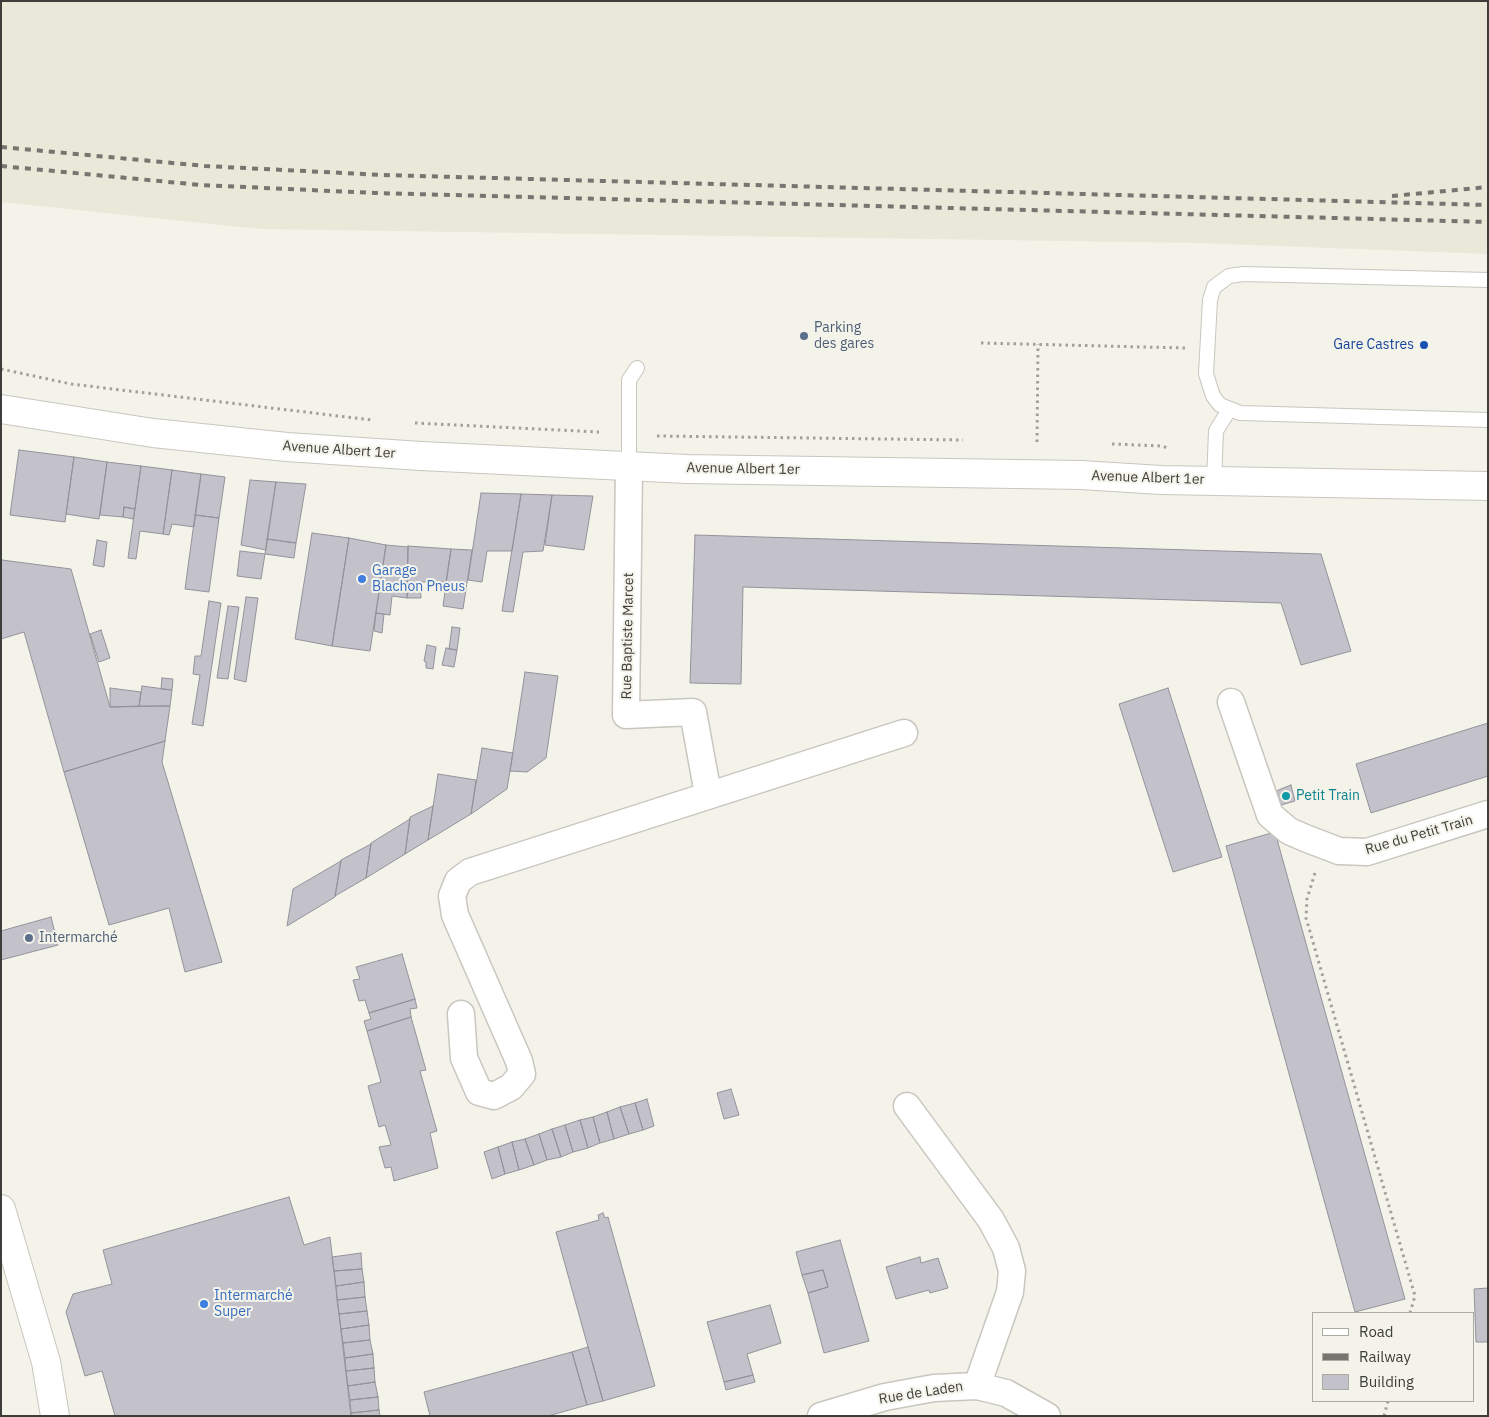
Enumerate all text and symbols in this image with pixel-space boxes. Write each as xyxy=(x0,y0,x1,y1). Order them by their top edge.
place label: Parking des gares xyxy=(814,320,874,352)
marker: Parking des gares xyxy=(798,330,810,342)
place label: Gare Castres xyxy=(1333,337,1414,353)
marker: Gare Castres xyxy=(1418,339,1430,351)
street label: Avenue Albert 1er xyxy=(282,438,396,462)
street label: Avenue Albert 1er xyxy=(686,460,800,478)
street label: Avenue Albert 1er xyxy=(1091,468,1205,488)
place label: Garage Blachon Pneus xyxy=(372,563,465,596)
street label: Rue Baptiste Marcet xyxy=(618,572,638,700)
marker: Garage Blachon Pneus xyxy=(356,573,368,585)
place label: Petit Train xyxy=(1296,788,1360,804)
marker: Petit Train xyxy=(1280,790,1292,802)
street label: Rue du Petit Train xyxy=(1363,812,1475,858)
place label: Intermarché xyxy=(39,930,118,946)
marker: Intermarché xyxy=(23,932,35,944)
place label: Intermarché Super xyxy=(214,1288,293,1320)
marker: Intermarché Super xyxy=(198,1298,210,1310)
legend xyxy=(1312,1312,1474,1402)
text: Road xyxy=(1359,1322,1394,1341)
text: Railway xyxy=(1359,1347,1411,1366)
text: Building xyxy=(1359,1372,1414,1391)
street label: Rue de Laden xyxy=(878,1378,964,1408)

